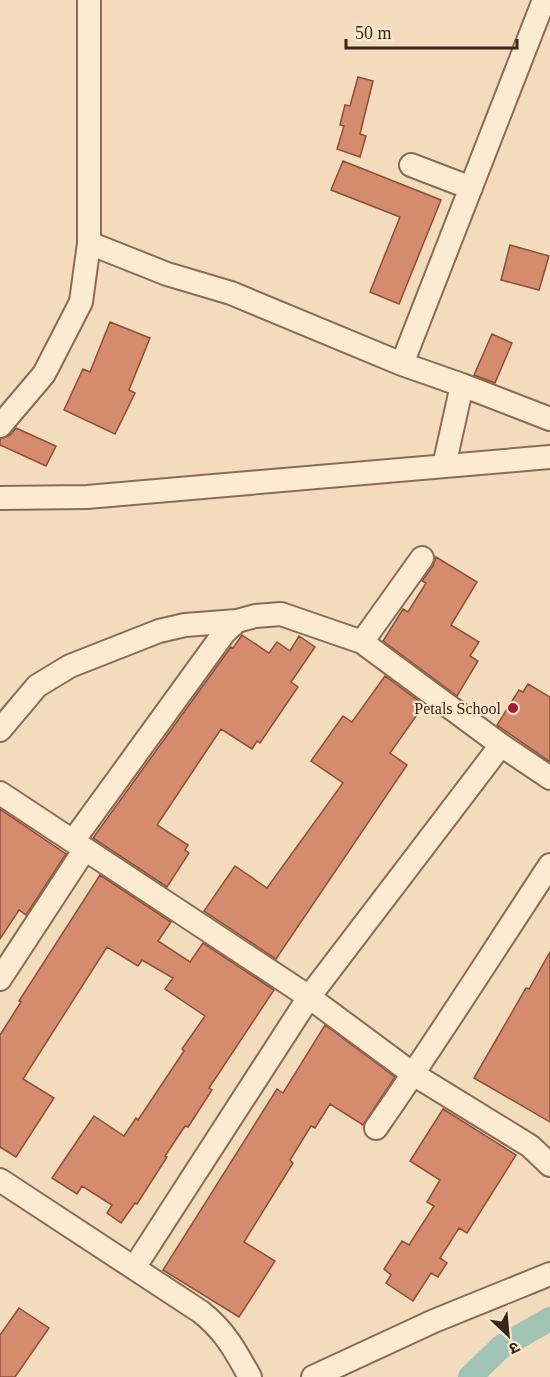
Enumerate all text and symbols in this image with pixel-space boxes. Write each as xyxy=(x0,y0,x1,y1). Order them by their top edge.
scale bar xyxy=(346,12,517,50)
text: 50 m xyxy=(355,23,392,43)
place label: Petals School xyxy=(414,700,502,717)
marker: Petals School xyxy=(506,701,520,715)
north arrow xyxy=(478,1305,538,1365)
text: उ xyxy=(506,1338,522,1358)

